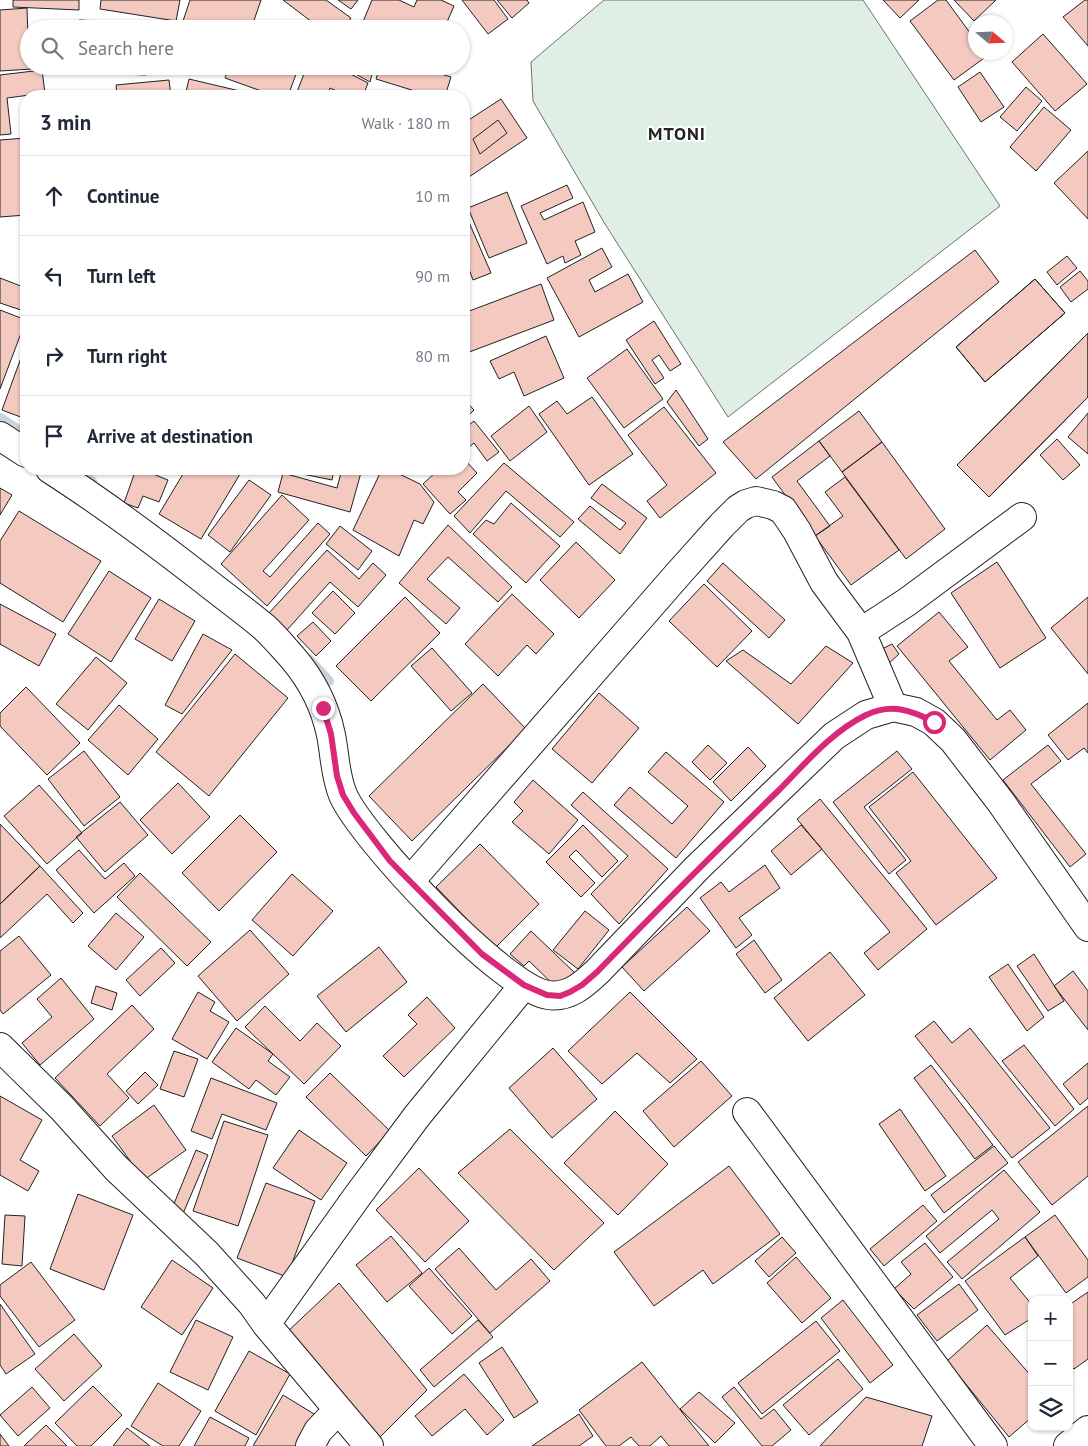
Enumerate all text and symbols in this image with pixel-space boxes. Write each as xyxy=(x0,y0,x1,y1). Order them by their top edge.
north arrow xyxy=(968,15,1013,60)
search box xyxy=(20,20,470,75)
icon: search xyxy=(38,34,66,62)
text: Search here xyxy=(78,36,174,60)
text: 3 min xyxy=(40,109,91,136)
text: Walk · 180 m xyxy=(361,113,450,133)
district label: MTONI xyxy=(648,122,706,145)
icon: ahead xyxy=(40,182,68,210)
text: Continue xyxy=(87,184,159,208)
text: 10 m xyxy=(415,186,450,206)
icon: left xyxy=(40,262,68,290)
text: Turn left xyxy=(87,264,156,288)
text: 90 m xyxy=(415,266,450,286)
icon: right xyxy=(40,342,68,370)
text: Turn right xyxy=(87,344,167,368)
text: 80 m xyxy=(415,346,450,366)
icon: arrive xyxy=(40,422,68,450)
text: Arrive at destination xyxy=(87,424,253,448)
route end xyxy=(312,697,335,720)
route start xyxy=(923,711,946,734)
map controls xyxy=(1028,1296,1073,1431)
button: + xyxy=(1028,1296,1073,1341)
button: − xyxy=(1028,1341,1073,1386)
button: layers xyxy=(1028,1386,1073,1431)

